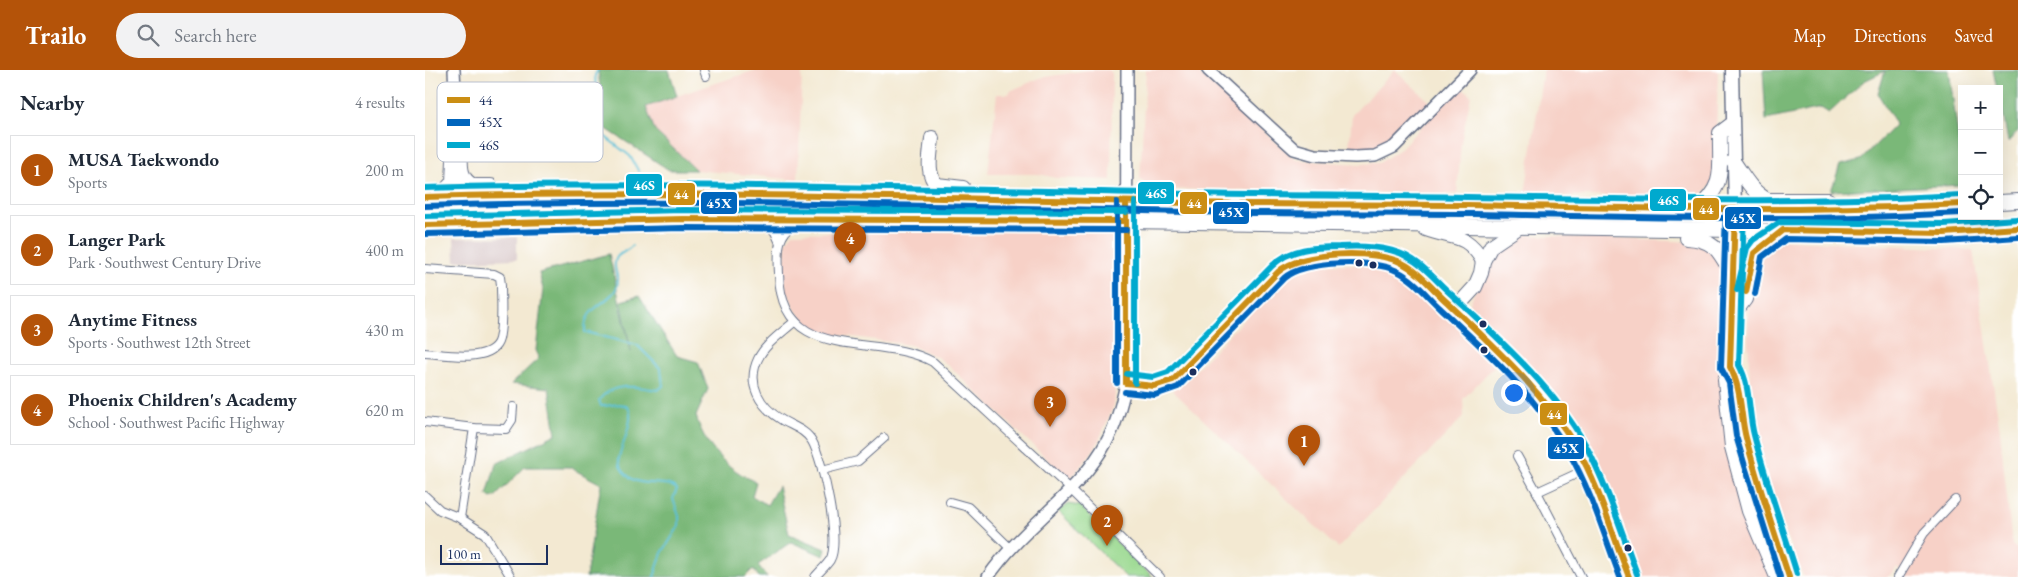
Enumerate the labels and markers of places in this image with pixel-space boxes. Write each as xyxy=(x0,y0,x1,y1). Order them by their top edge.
pin: 4 xyxy=(834,222,866,263)
unlabelled marker xyxy=(1354,258,1364,268)
unlabelled marker xyxy=(1368,260,1378,270)
unlabelled marker xyxy=(1478,319,1488,329)
unlabelled marker xyxy=(1479,345,1489,355)
unlabelled marker xyxy=(1188,367,1198,377)
pin: 3 xyxy=(1034,386,1066,427)
pin: 1 xyxy=(1288,425,1320,466)
pin: 2 xyxy=(1091,505,1123,546)
unlabelled marker xyxy=(1623,543,1633,553)

